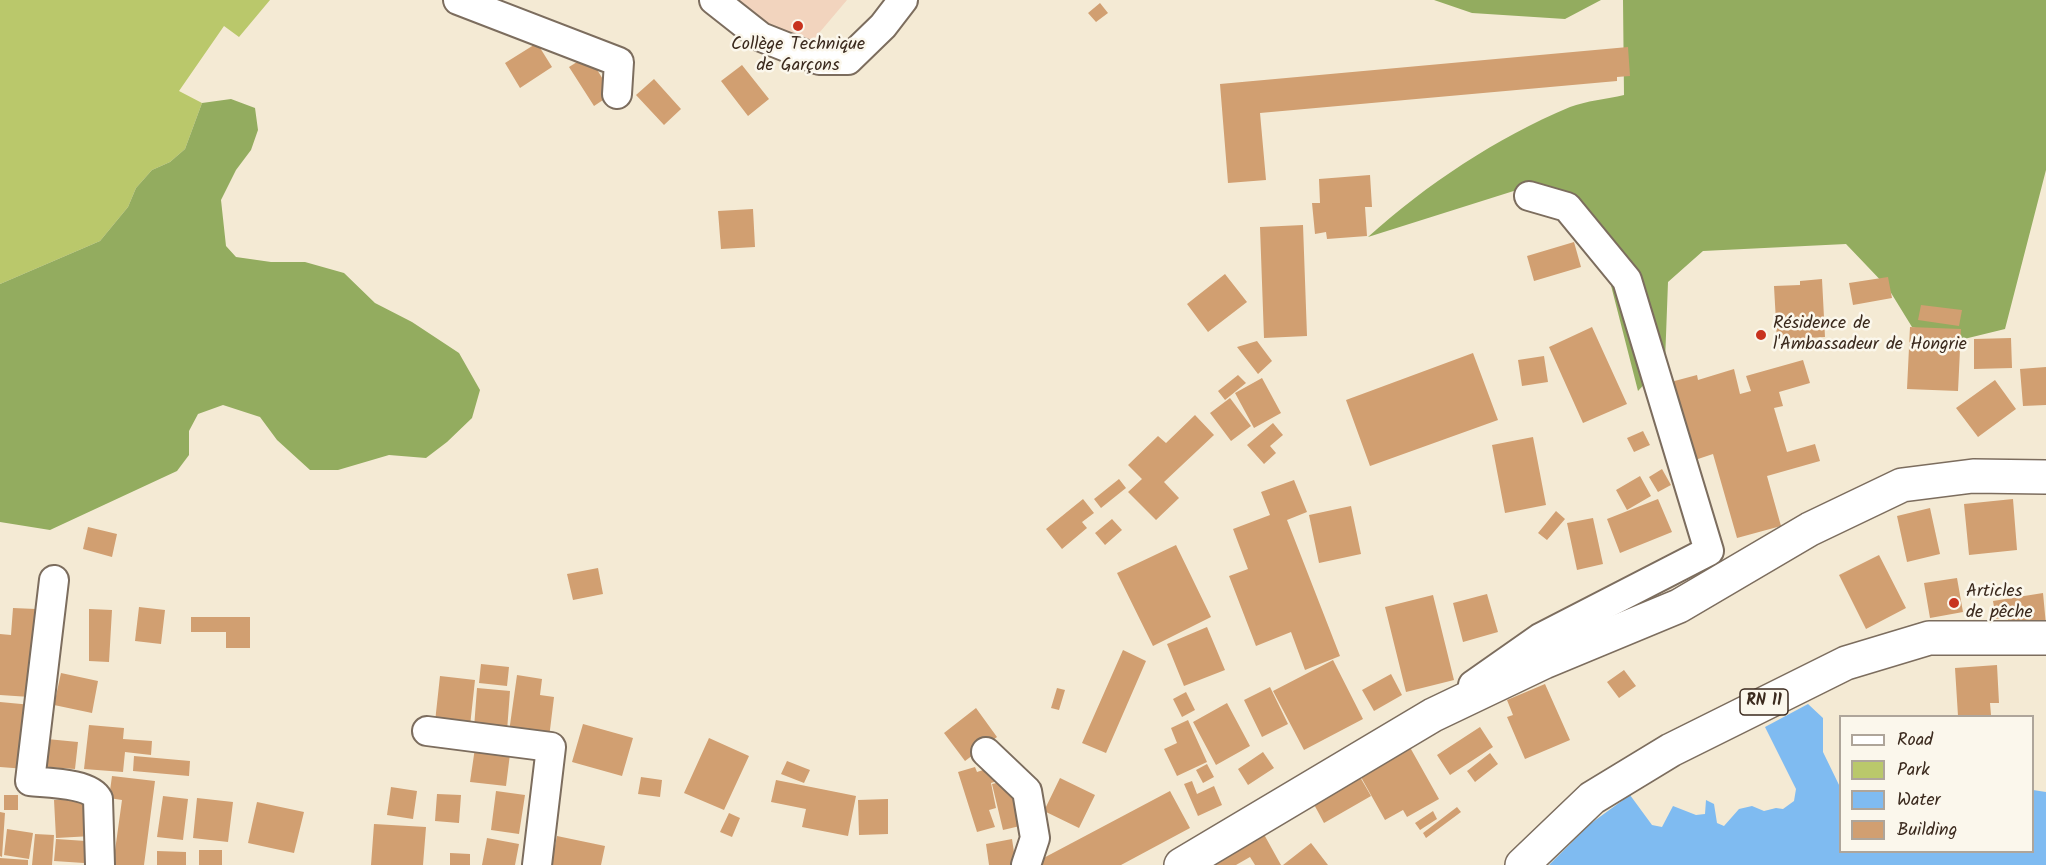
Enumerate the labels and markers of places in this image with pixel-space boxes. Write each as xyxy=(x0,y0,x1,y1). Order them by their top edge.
marker: Collège Technique de Garçons xyxy=(791,19,805,33)
place label: Collège Technique de Garçons xyxy=(731,35,865,78)
place label: Résidence de l'Ambassadeur de Hongrie xyxy=(1773,314,1967,356)
marker: Résidence de l'Ambassadeur de Hongrie xyxy=(1754,328,1768,342)
place label: Articles de pêche xyxy=(1966,582,2033,624)
marker: Articles de pêche xyxy=(1947,596,1961,610)

